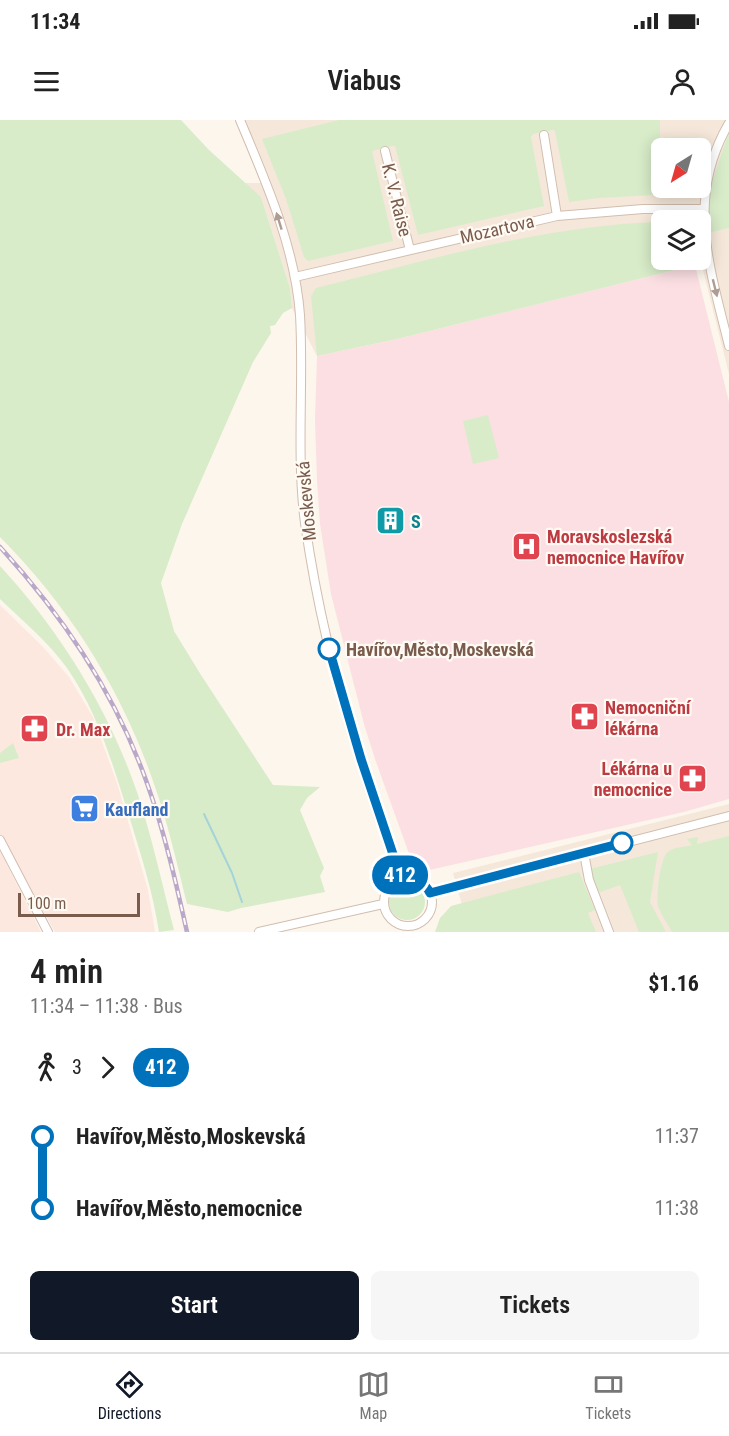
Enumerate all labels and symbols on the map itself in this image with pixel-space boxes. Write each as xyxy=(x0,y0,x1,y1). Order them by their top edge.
north arrow xyxy=(651,138,711,198)
street label: K. V. Raise xyxy=(378,161,416,239)
street label: Mozartova xyxy=(458,210,536,248)
one-way arrow xyxy=(274,212,283,230)
one-way arrow xyxy=(710,278,720,297)
street label: Moskevská xyxy=(292,460,320,542)
building icon: S xyxy=(374,505,406,537)
place label: S xyxy=(411,511,421,532)
place label: Moravskoslezská nemocnice Havířov xyxy=(547,526,684,568)
hospital icon: Moravskoslezská nemocnice Havířov xyxy=(510,530,542,562)
marker: Havířov,Město,Moskevská xyxy=(318,638,340,660)
place label: Havířov,Město,Moskevská xyxy=(346,639,534,660)
place label: Nemocniční lékárna xyxy=(605,697,692,739)
pharmacy icon: Nemocniční lékárna xyxy=(568,701,600,733)
pharmacy icon: Dr. Max xyxy=(19,713,51,745)
place label: Dr. Max xyxy=(56,719,110,740)
place label: Lékárna u nemocnice xyxy=(594,758,672,800)
pharmacy icon: Lékárna u nemocnice xyxy=(677,762,709,794)
supermarket icon: Kaufland xyxy=(68,793,100,825)
place label: Kaufland xyxy=(105,799,168,820)
unlabelled marker xyxy=(611,832,633,854)
line badge: 412 xyxy=(366,856,434,894)
scale bar xyxy=(18,890,140,918)

